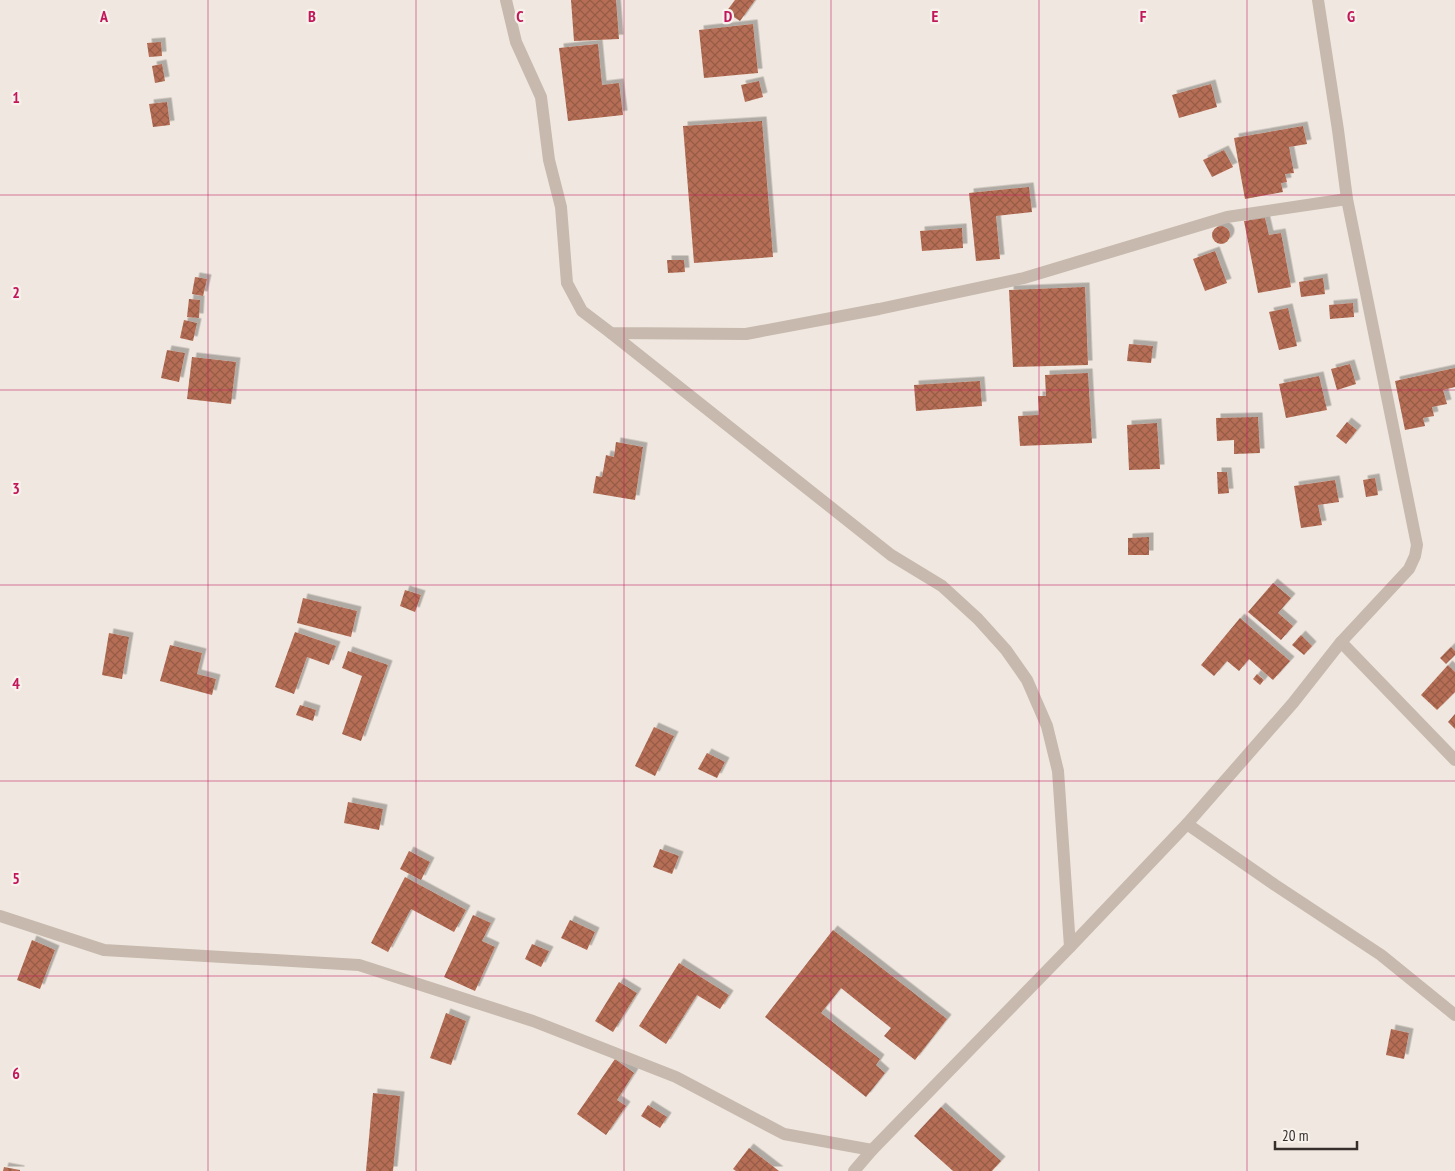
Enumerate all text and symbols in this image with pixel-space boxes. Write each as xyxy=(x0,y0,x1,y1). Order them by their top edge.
text: A xyxy=(99,6,109,26)
text: B xyxy=(308,6,316,26)
text: C xyxy=(516,6,524,26)
text: D xyxy=(724,6,733,26)
text: E xyxy=(932,6,939,26)
text: F xyxy=(1140,6,1147,26)
text: G xyxy=(1347,6,1355,26)
text: 1 xyxy=(12,87,20,107)
text: 2 xyxy=(12,282,20,302)
text: 3 xyxy=(12,478,20,498)
text: 4 xyxy=(12,673,20,693)
text: 5 xyxy=(12,868,20,888)
text: 6 xyxy=(12,1063,20,1083)
scale bar xyxy=(1275,1118,1358,1150)
text: 20 m xyxy=(1282,1126,1308,1145)

